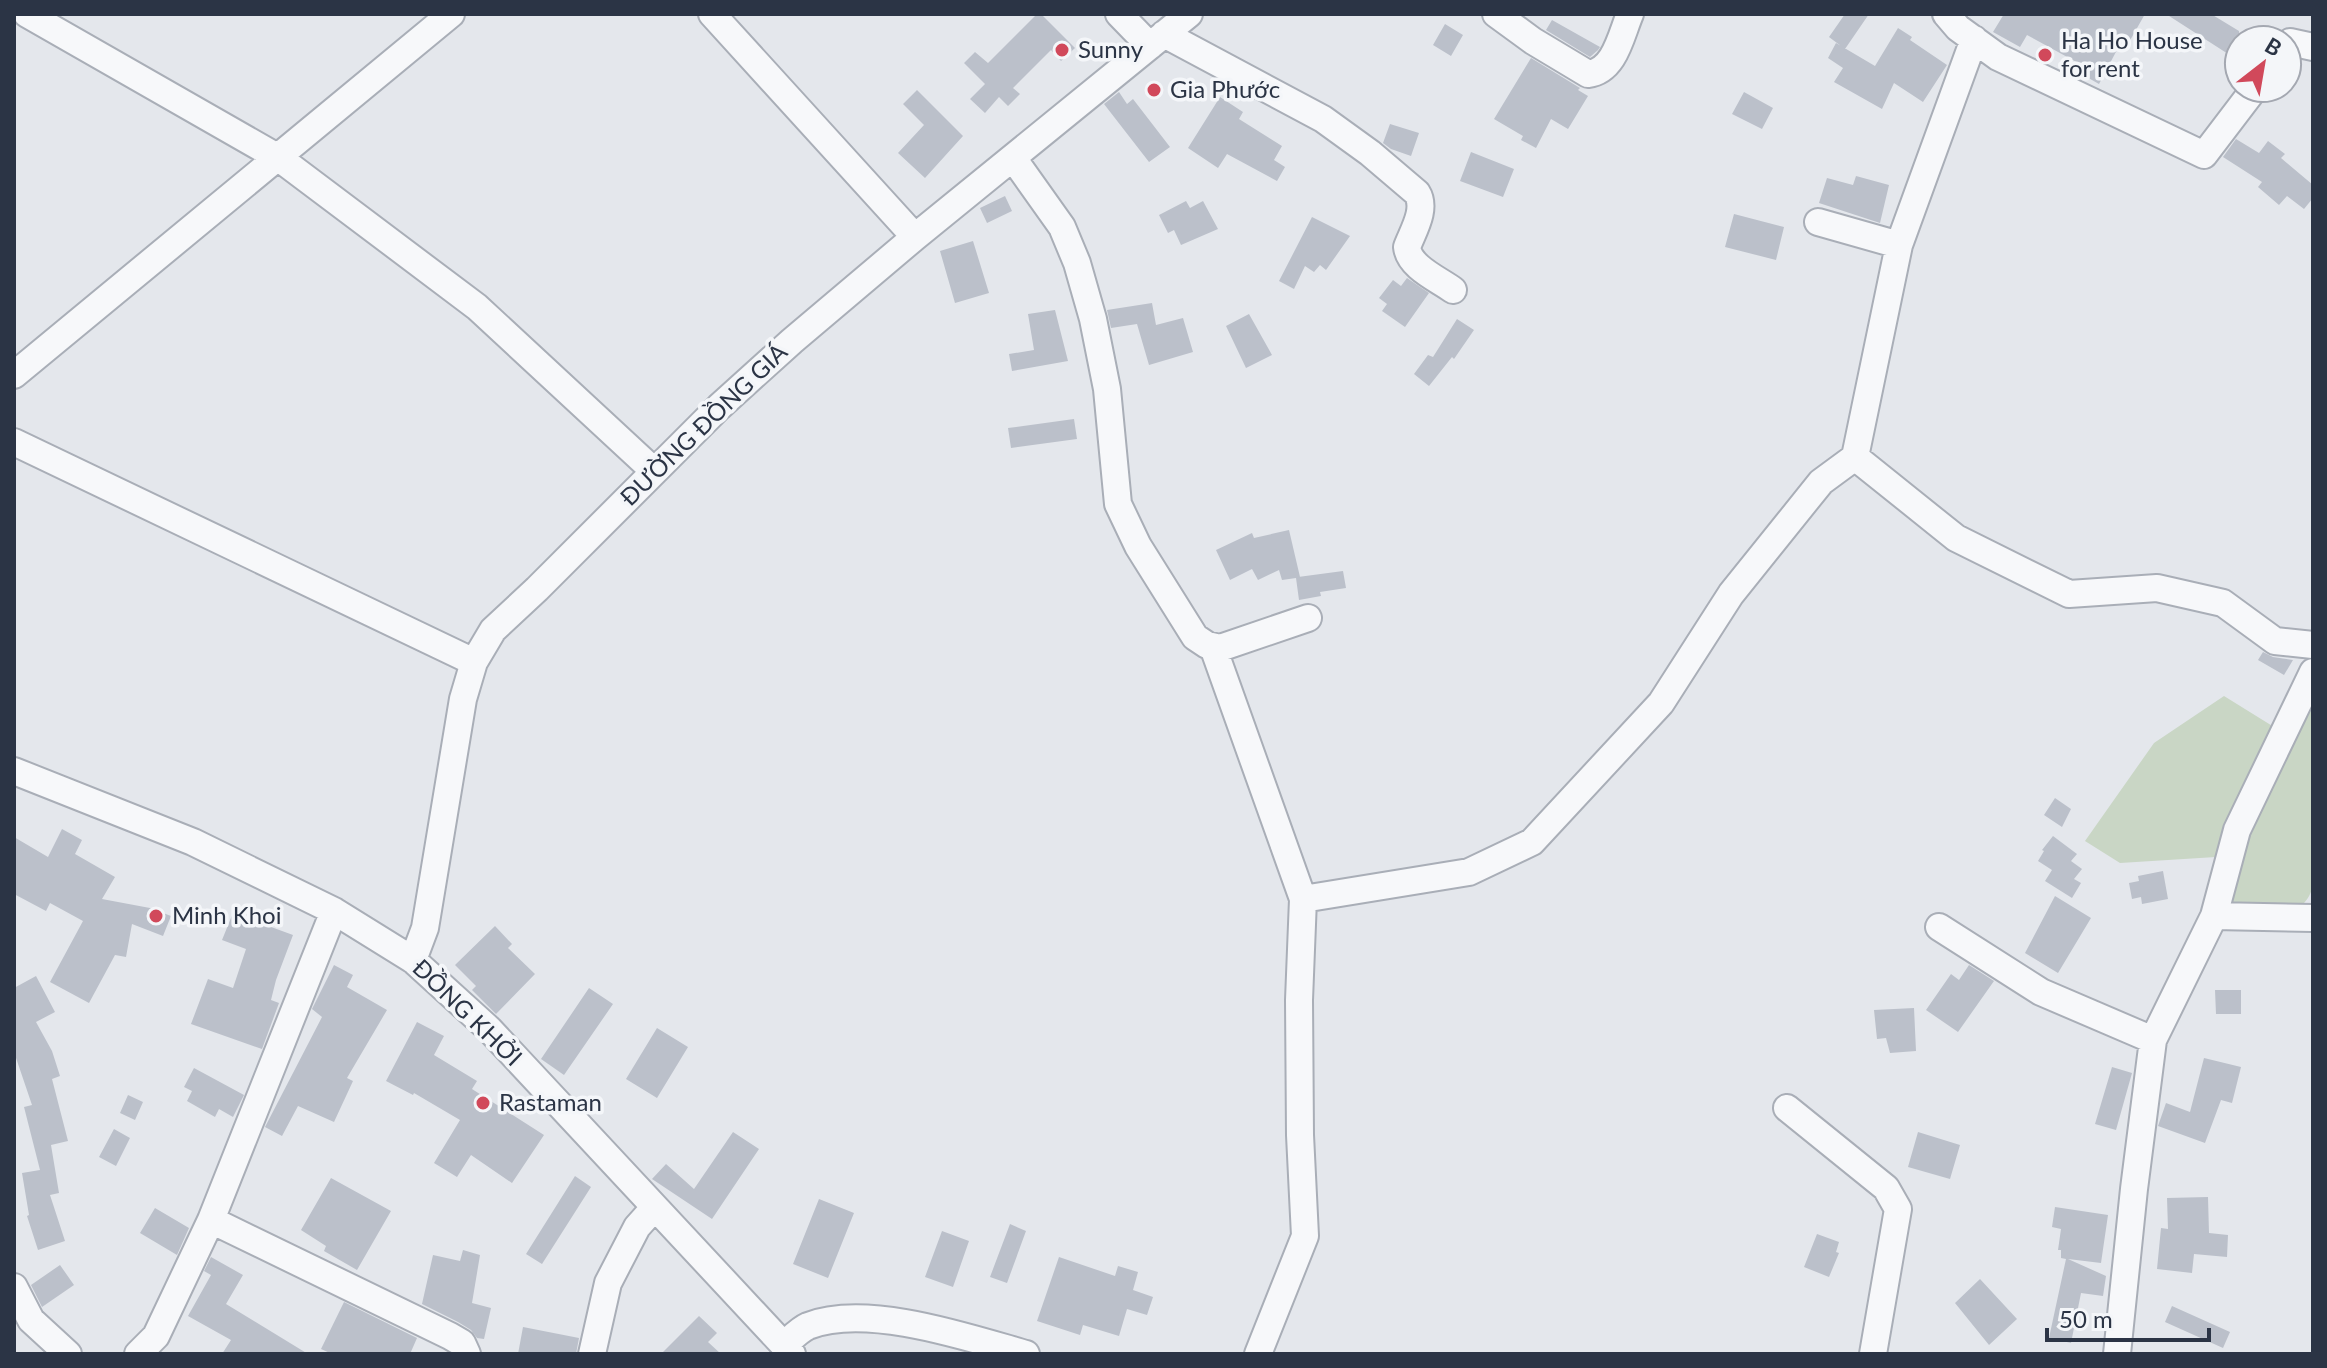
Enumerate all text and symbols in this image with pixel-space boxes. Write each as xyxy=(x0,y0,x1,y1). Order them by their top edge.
north arrow xyxy=(2223,24,2303,104)
place label: Ha Ho House for rent xyxy=(2061,25,2203,82)
text: B xyxy=(2260,31,2287,62)
place label: Sunny xyxy=(1078,34,1144,63)
marker: Sunny xyxy=(1053,41,1071,59)
marker: Ha Ho House for rent xyxy=(2036,46,2054,64)
place label: Gia Phước xyxy=(1170,74,1280,103)
marker: Gia Phước xyxy=(1145,81,1163,99)
street label: ĐƯỜNG ĐỒNG GIÁ xyxy=(613,336,793,511)
place label: Minh Khoi xyxy=(172,900,281,929)
marker: Minh Khoi xyxy=(147,907,165,925)
street label: ĐỒNG KHỞI xyxy=(407,953,529,1071)
place label: Rastaman xyxy=(499,1087,602,1116)
marker: Rastaman xyxy=(474,1094,492,1112)
scale bar xyxy=(2047,1292,2209,1342)
text: 50 m xyxy=(2059,1304,2113,1333)

